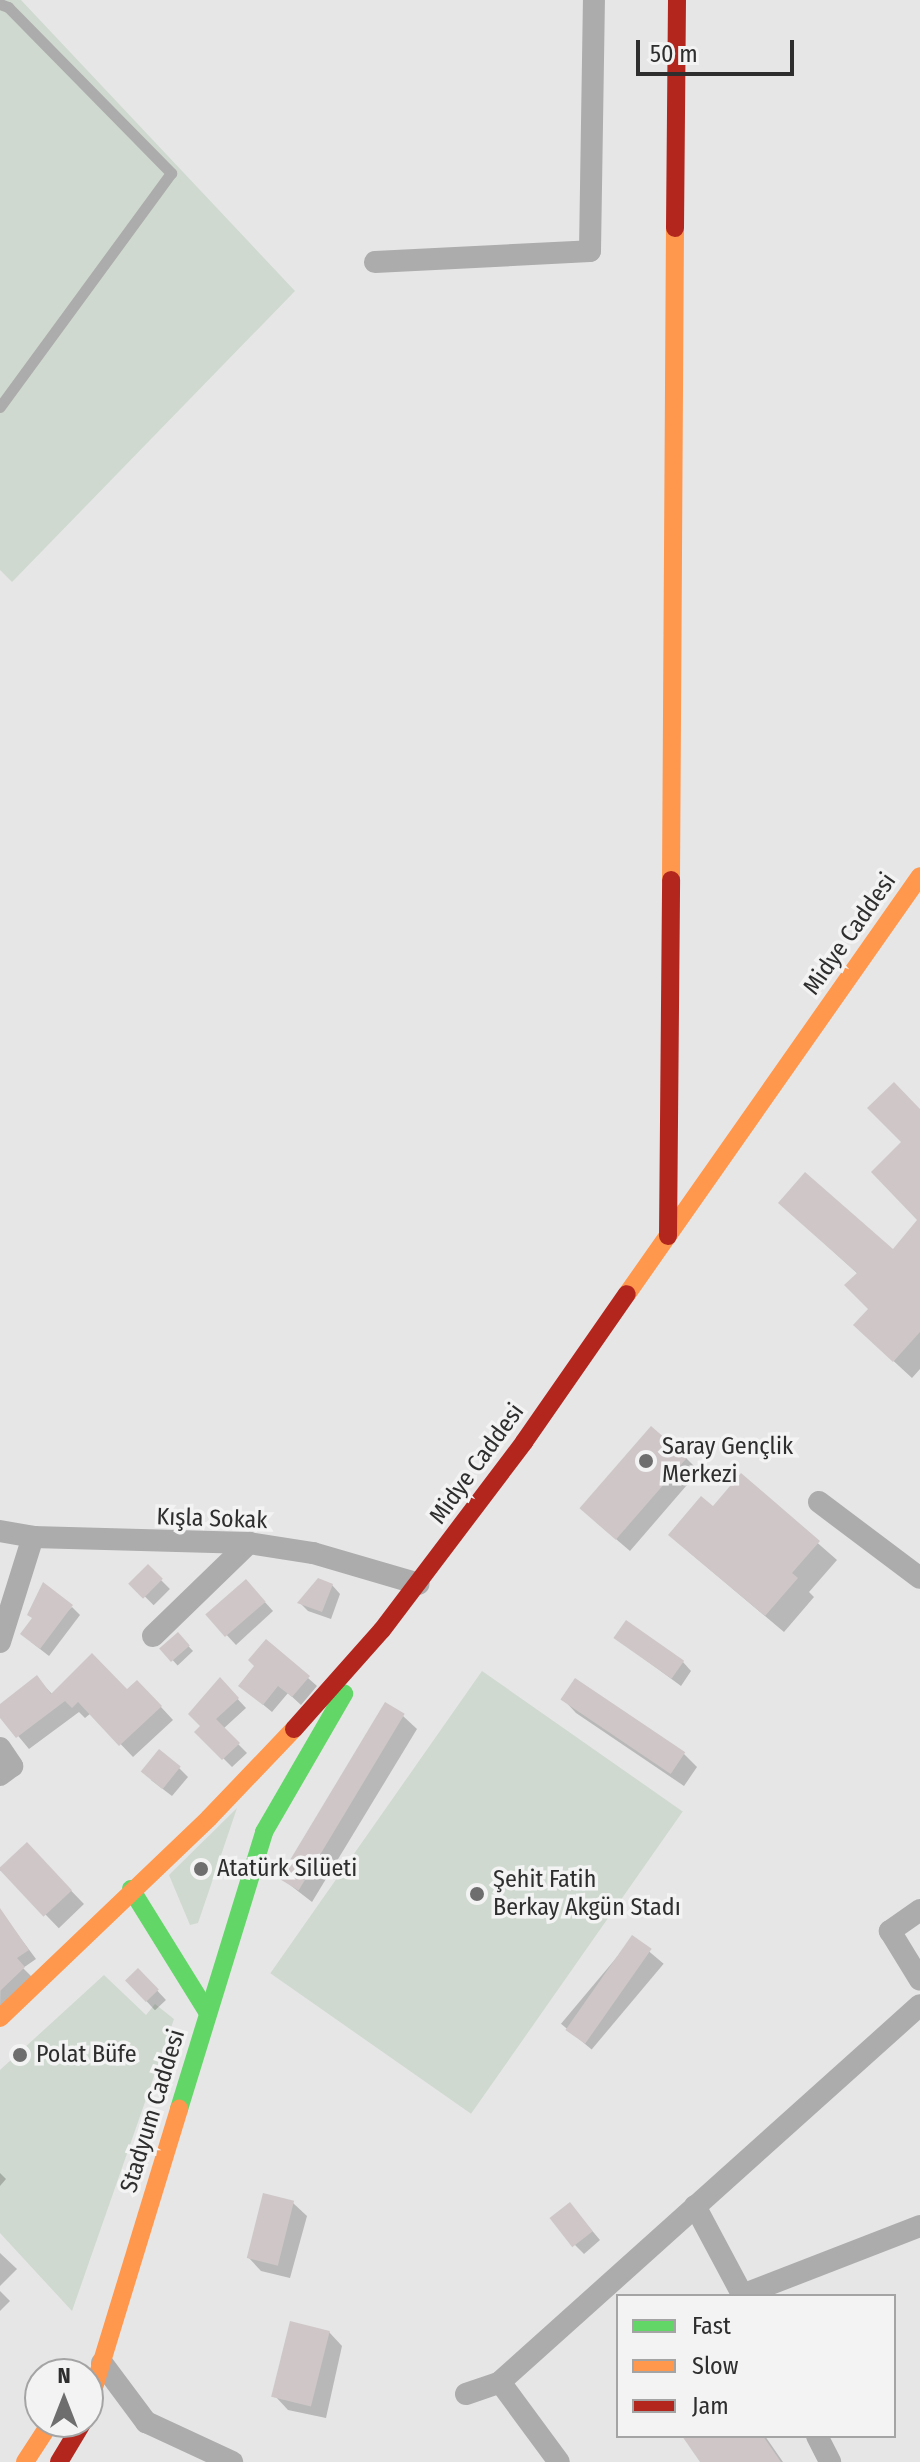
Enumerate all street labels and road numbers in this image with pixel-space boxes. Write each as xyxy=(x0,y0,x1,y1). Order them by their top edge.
street label: Midye Caddesi xyxy=(798,868,902,1000)
street label: Midye Caddesi xyxy=(424,1398,530,1530)
street label: Kışla Sokak xyxy=(156,1503,268,1535)
street label: Stadyum Caddesi xyxy=(115,2026,191,2196)

